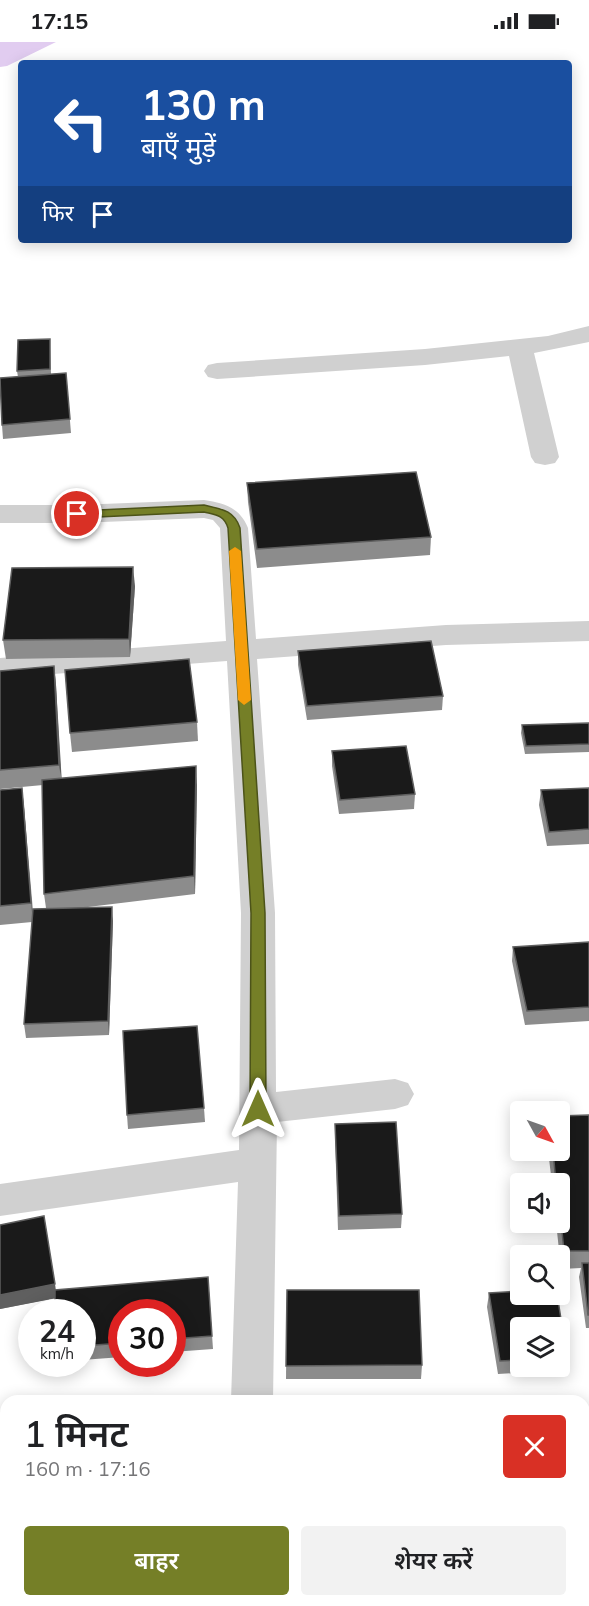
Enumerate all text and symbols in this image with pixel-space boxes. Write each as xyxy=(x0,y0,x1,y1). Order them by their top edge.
text: 17:15 xyxy=(30,7,88,35)
text: 130 m xyxy=(141,78,266,131)
icon: left xyxy=(42,84,120,162)
text: बाएँ मुड़ें xyxy=(141,130,216,164)
icon: arrive xyxy=(86,198,119,231)
text: फिर xyxy=(42,199,74,227)
pin xyxy=(51,488,102,539)
icon: arrive xyxy=(60,497,93,530)
position arrow xyxy=(226,1077,290,1141)
north arrow xyxy=(510,1101,570,1161)
map controls xyxy=(510,1101,570,1377)
button: sound xyxy=(510,1173,570,1233)
button: search xyxy=(510,1245,570,1305)
speed limit sign: 30 xyxy=(108,1299,186,1377)
text: 24 xyxy=(39,1312,75,1350)
button: layers xyxy=(510,1317,570,1377)
text: km/h xyxy=(40,1344,74,1363)
text: 1 मिनट xyxy=(24,1411,128,1456)
button: close xyxy=(503,1415,566,1478)
text: 160 m · 17:16 xyxy=(24,1456,150,1481)
button: बाहर xyxy=(24,1526,289,1595)
button: शेयर करें xyxy=(301,1526,566,1595)

